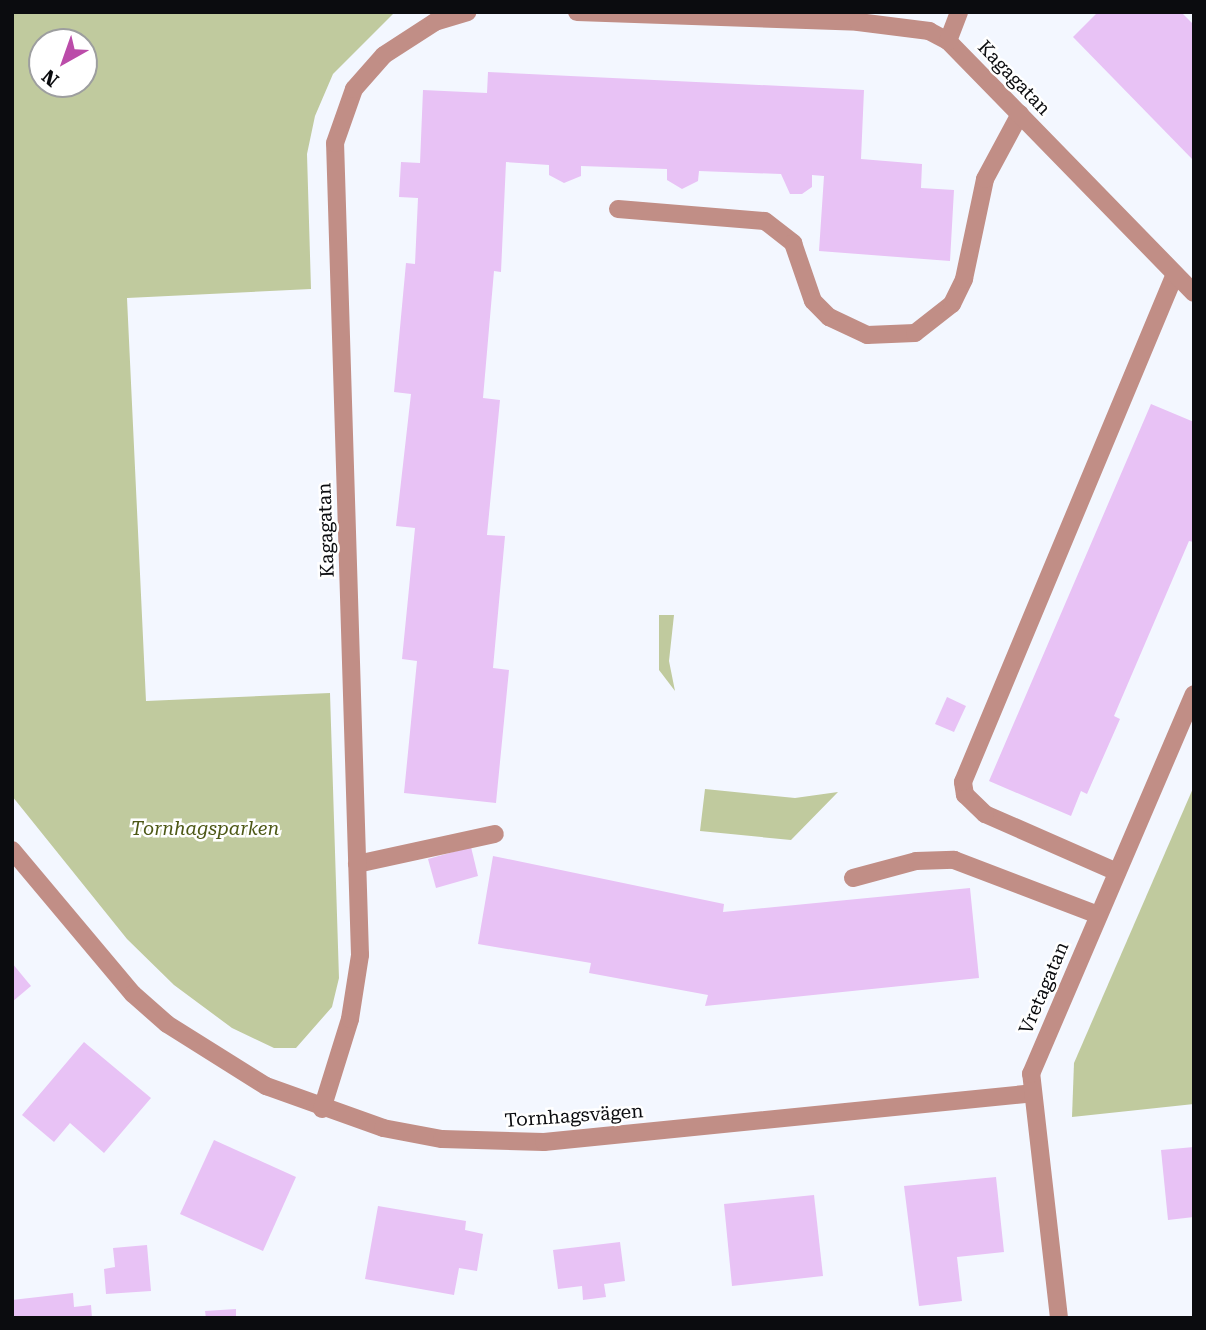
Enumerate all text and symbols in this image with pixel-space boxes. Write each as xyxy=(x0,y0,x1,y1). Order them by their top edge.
north arrow xyxy=(28,28,98,98)
street label: Kagagatan xyxy=(973,36,1055,120)
text: N xyxy=(37,64,63,91)
street label: Kagagatan xyxy=(313,482,339,578)
park label: Tornhagsparken xyxy=(131,818,279,840)
street label: Vretagatan xyxy=(1014,938,1074,1038)
street label: Tornhagsvägen xyxy=(504,1100,644,1132)

